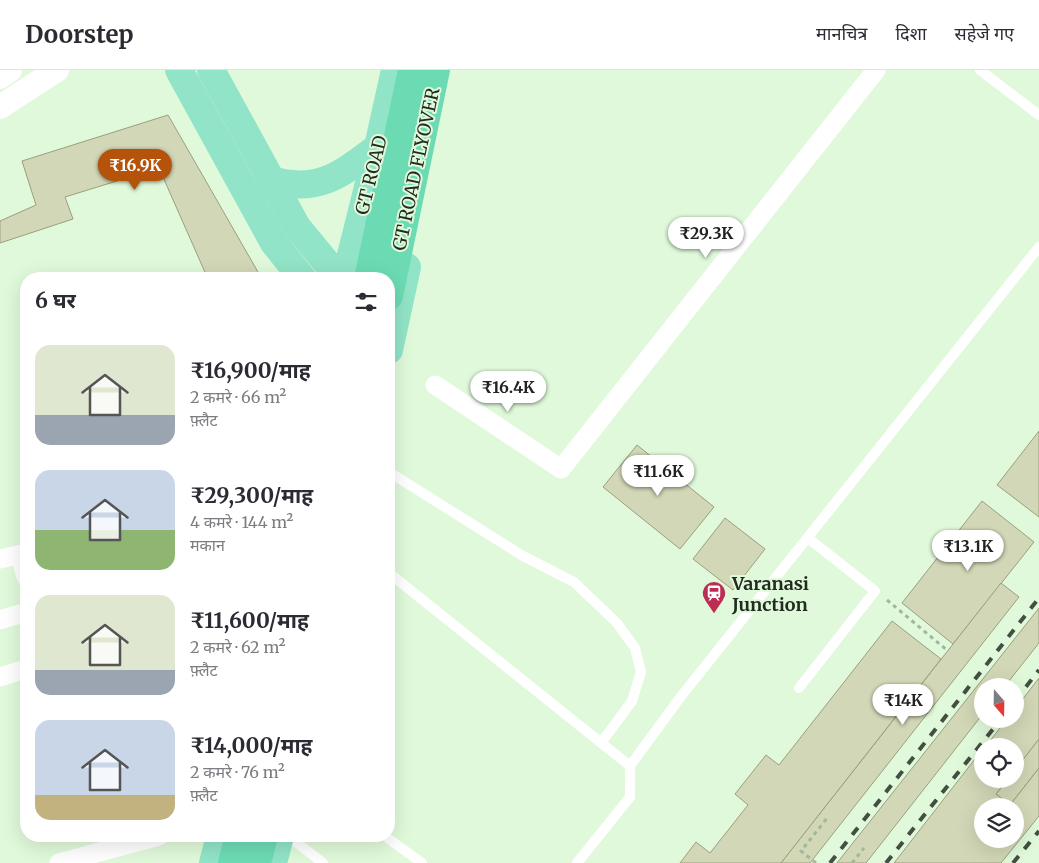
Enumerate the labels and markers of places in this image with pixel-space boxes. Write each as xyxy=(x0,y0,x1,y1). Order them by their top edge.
pin: ₹16.9K xyxy=(94,148,176,191)
pin: ₹29.3K xyxy=(665,216,747,259)
pin: ₹16.4K xyxy=(467,370,549,413)
pin: ₹11.6K xyxy=(617,454,699,497)
pin: ₹13.1K xyxy=(927,530,1009,572)
place label: Varanasi Junction xyxy=(731,572,809,616)
station icon: Varanasi Junction xyxy=(701,580,727,614)
pin: ₹14K xyxy=(873,684,933,726)

